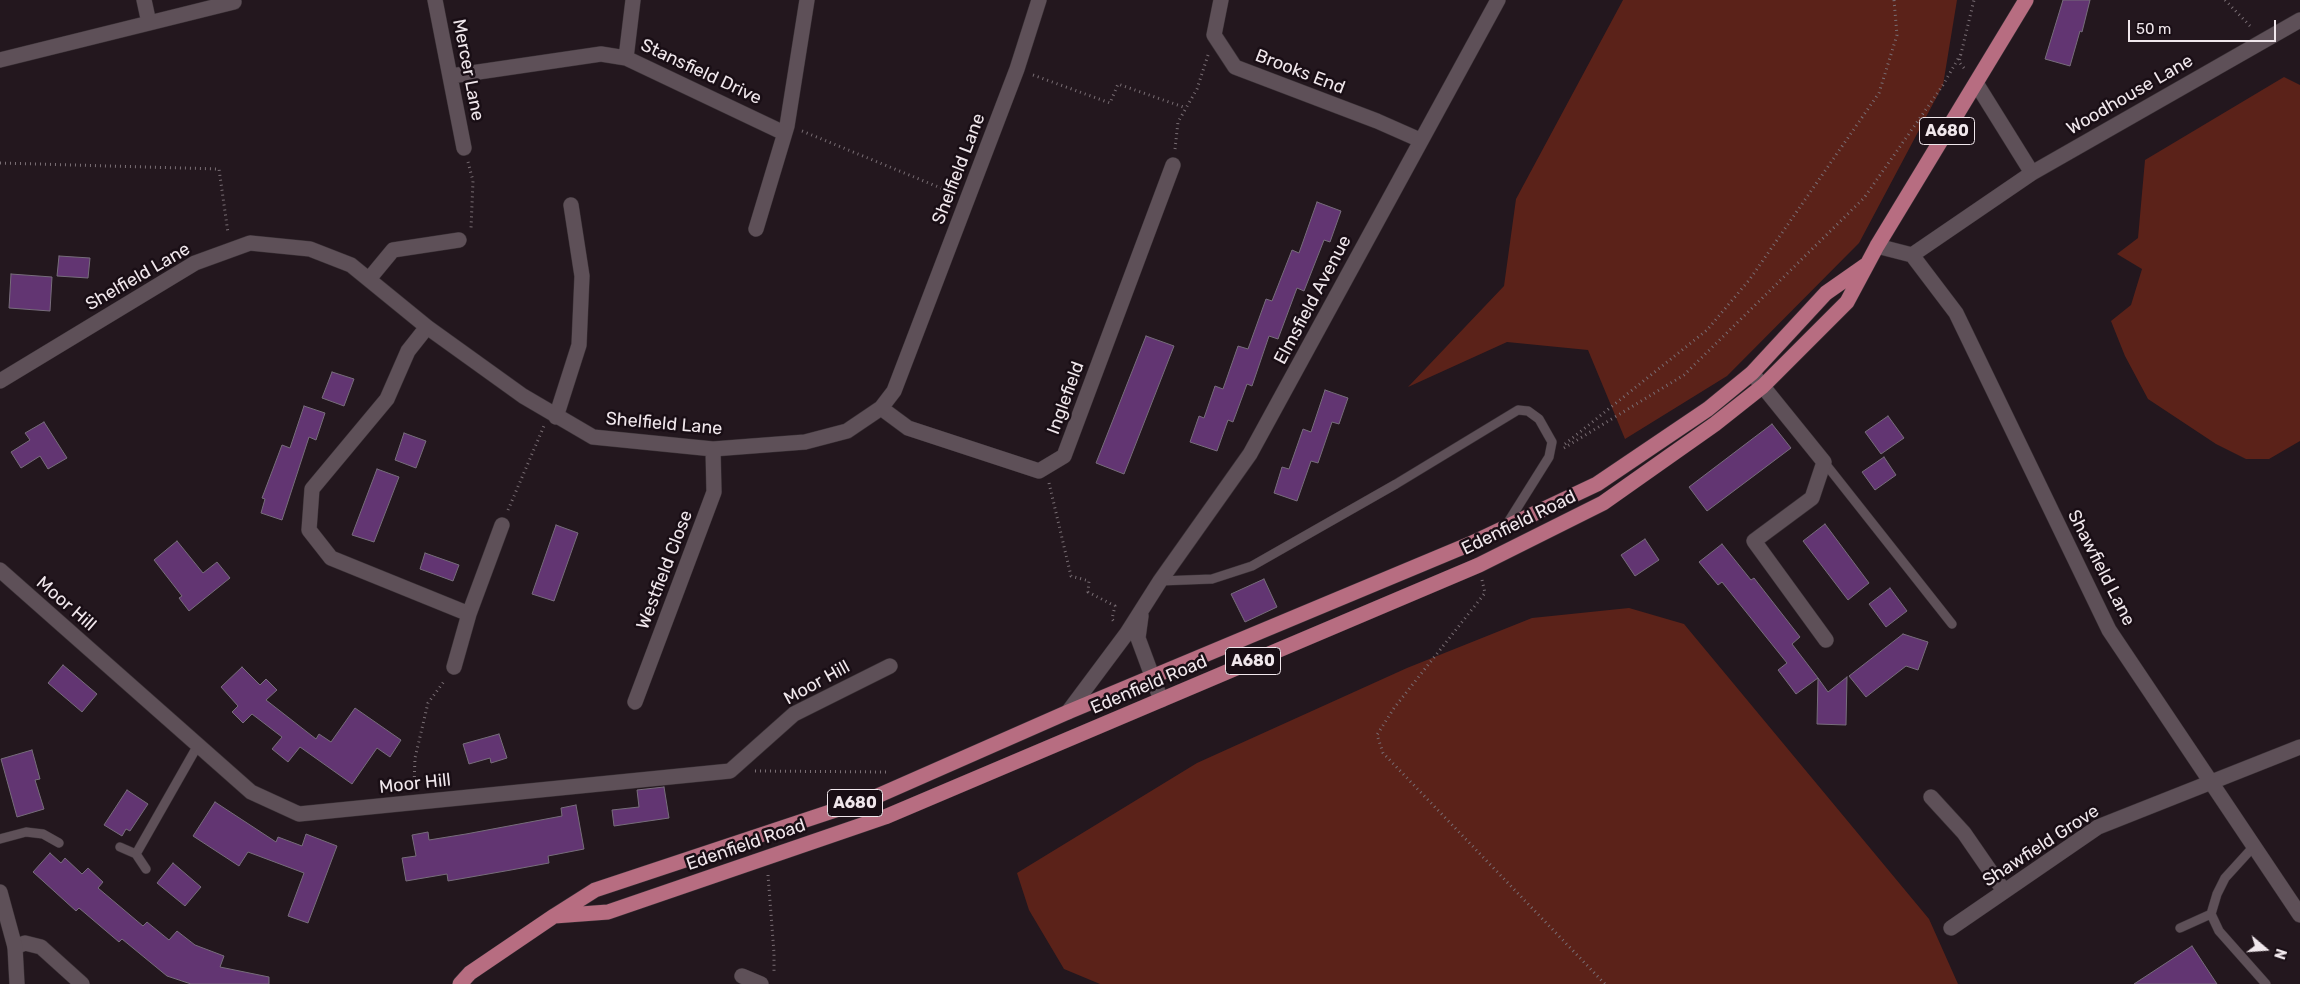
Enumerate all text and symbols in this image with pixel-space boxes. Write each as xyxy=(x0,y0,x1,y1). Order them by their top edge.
scale bar xyxy=(2130,10,2278,42)
street label: Mercer Lane xyxy=(448,17,488,123)
text: 50 m xyxy=(2136,20,2171,38)
street label: Stansfield Drive xyxy=(637,35,765,109)
street label: Brooks End xyxy=(1252,45,1348,99)
street label: Woodhouse Lane xyxy=(2063,50,2197,140)
street label: Shelfield Lane xyxy=(928,110,990,228)
road number: A680 xyxy=(1920,118,1974,144)
street label: Elmsfield Avenue xyxy=(1270,232,1356,368)
street label: Shelfield Lane xyxy=(82,238,194,316)
street label: Inglefield xyxy=(1043,359,1089,437)
street label: Shelfield Lane xyxy=(605,408,723,440)
street label: Edenfield Road xyxy=(1458,486,1580,560)
street label: Westfield Close xyxy=(632,507,698,633)
street label: Shawfield Lane xyxy=(2063,507,2139,629)
street label: Moor Hill xyxy=(32,572,100,636)
road number: A680 xyxy=(1226,648,1280,674)
street label: Edenfield Road xyxy=(1087,651,1211,719)
street label: Moor Hill xyxy=(780,656,854,710)
street label: Moor Hill xyxy=(378,769,452,799)
road number: A680 xyxy=(828,790,882,816)
street label: Shawfield Grove xyxy=(1979,800,2103,892)
street label: Edenfield Road xyxy=(684,815,808,875)
north arrow xyxy=(2240,924,2290,974)
text: N xyxy=(2270,946,2289,961)

